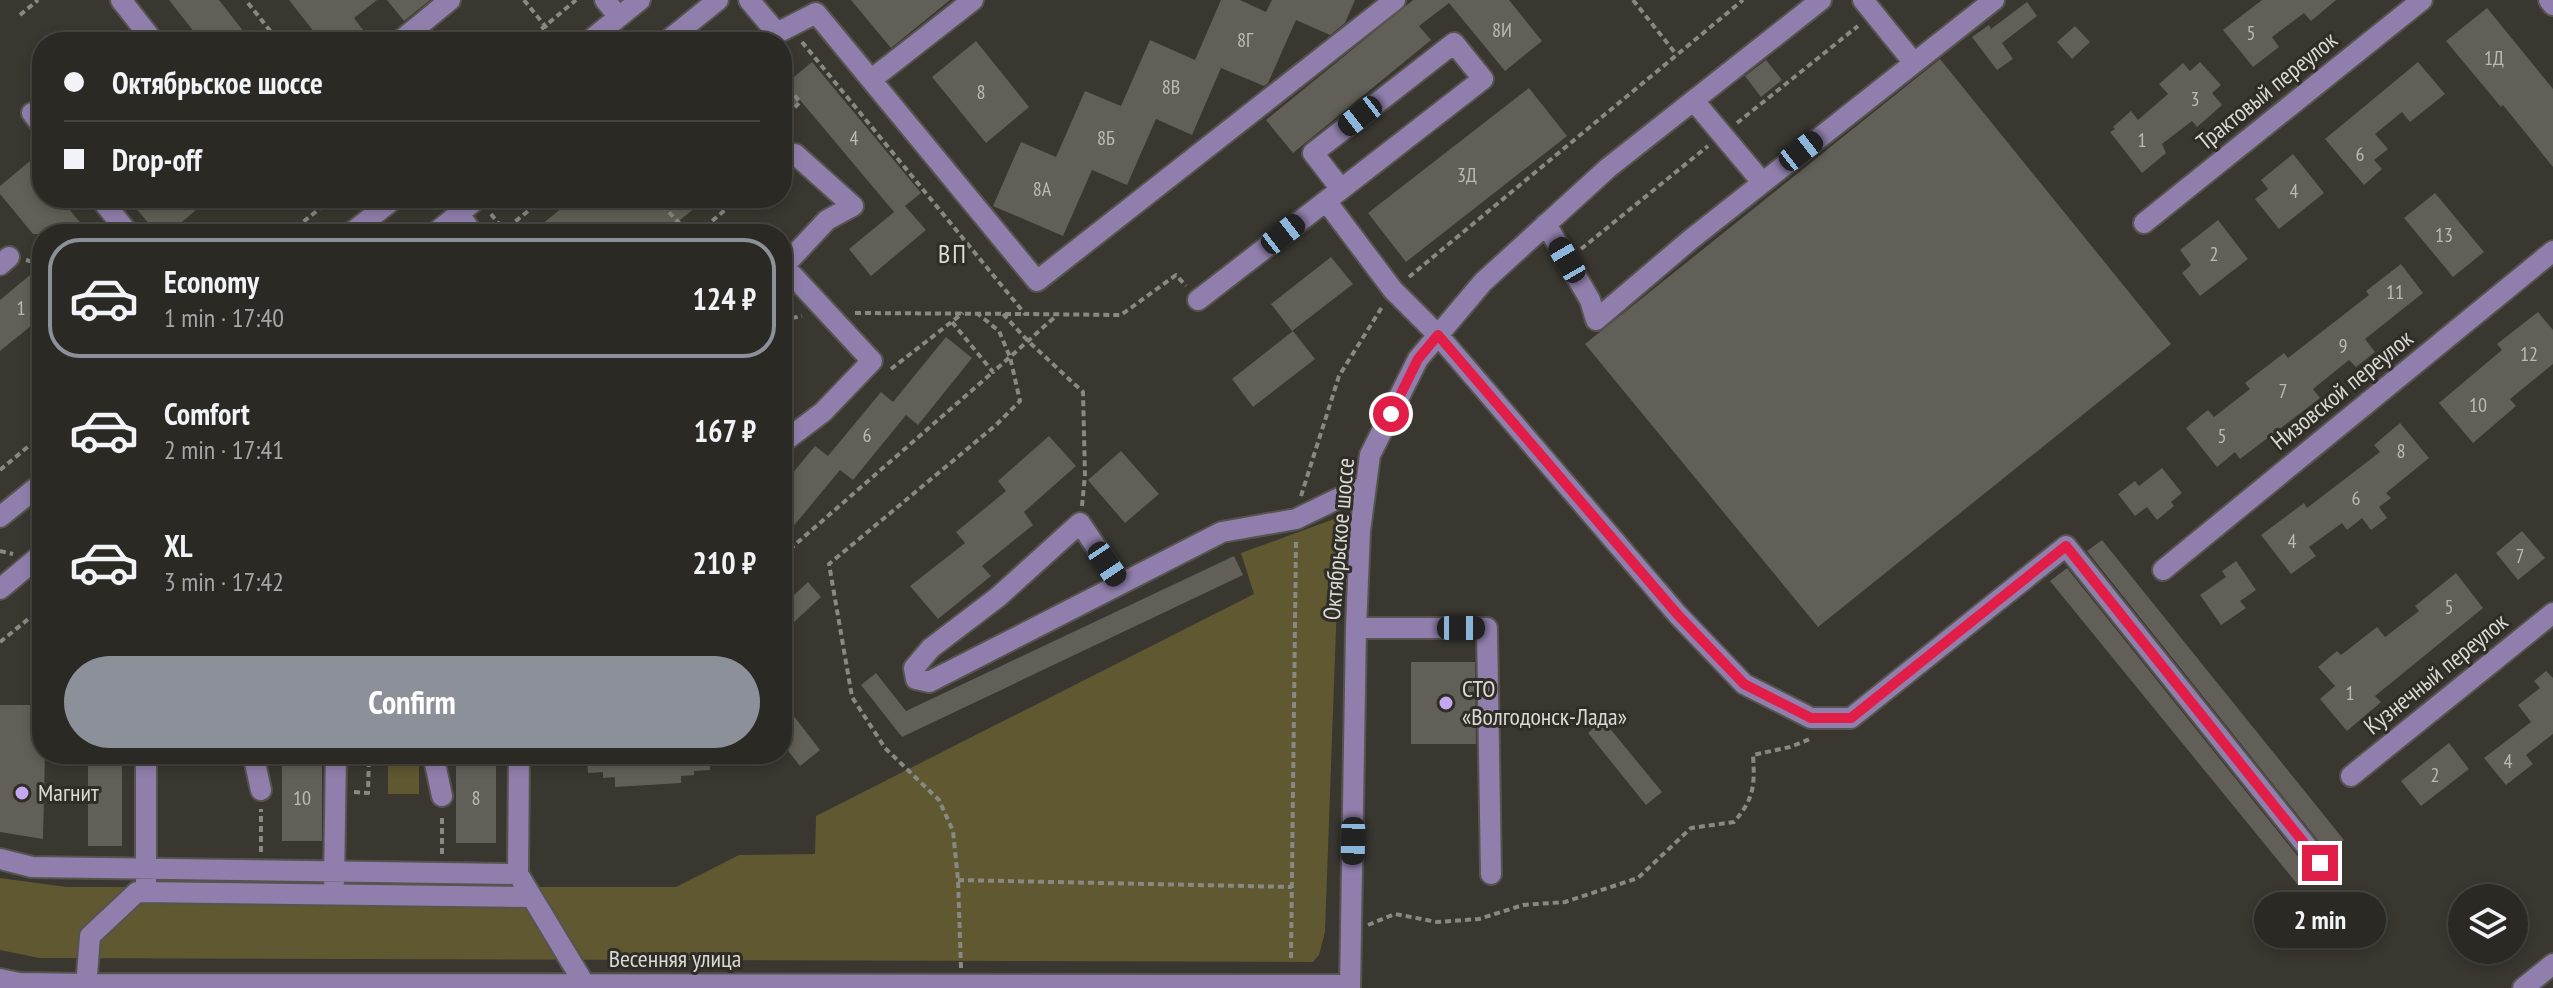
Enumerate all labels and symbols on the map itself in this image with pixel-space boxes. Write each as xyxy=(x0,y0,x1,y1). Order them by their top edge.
house number: 8И xyxy=(1492,17,1512,43)
house number: 5 xyxy=(2247,20,2256,46)
street label: Трактовый переулок xyxy=(2190,24,2344,157)
house number: 8Г xyxy=(1237,27,1254,53)
house number: 1Д xyxy=(2484,45,2504,71)
house number: 8В xyxy=(1162,74,1180,100)
house number: 8 xyxy=(977,79,986,105)
house number: 3 xyxy=(2191,86,2200,112)
car xyxy=(1334,92,1386,140)
house number: 4 xyxy=(850,125,859,151)
house number: 8Б xyxy=(1097,125,1115,151)
car xyxy=(1775,127,1827,175)
house number: 1 xyxy=(2138,127,2147,153)
house number: 6 xyxy=(2356,141,2365,167)
house number: 3Д xyxy=(1457,162,1477,188)
house number: 8А xyxy=(1033,176,1052,202)
house number: 4 xyxy=(2290,178,2299,204)
car xyxy=(1257,210,1309,258)
house number: 13 xyxy=(2435,222,2453,248)
car xyxy=(1545,233,1589,287)
district label: ВП xyxy=(938,237,968,270)
house number: 2 xyxy=(2210,241,2219,267)
house number: 11 xyxy=(2386,279,2404,305)
house number: 1 xyxy=(17,295,26,321)
street label: Низовской переулок xyxy=(2264,322,2420,456)
house number: 9 xyxy=(2339,333,2348,359)
house number: 12 xyxy=(2520,341,2538,367)
house number: 7 xyxy=(2279,378,2288,404)
house number: 10 xyxy=(2469,392,2487,418)
route start xyxy=(1373,396,1409,432)
house number: 6 xyxy=(863,422,872,448)
house number: 5 xyxy=(2218,423,2227,449)
house number: 8 xyxy=(2397,438,2406,464)
street label: Октябрьское шоссе xyxy=(1316,456,1361,621)
house number: 6 xyxy=(2352,485,2361,511)
house number: 4 xyxy=(2288,528,2297,554)
car xyxy=(1084,537,1130,591)
house number: 7 xyxy=(2516,543,2525,569)
house number: 5 xyxy=(2445,594,2454,620)
street label: Кузнечный переулок xyxy=(2357,606,2514,741)
car xyxy=(1437,616,1485,640)
place label: СТО «Волгодонск-Лада» xyxy=(1462,673,1627,732)
house number: 1 xyxy=(2346,680,2355,706)
marker: СТО «Волгодонск-Лада» xyxy=(1437,694,1455,712)
house number: 4 xyxy=(2504,748,2513,774)
house number: 2 xyxy=(2431,762,2440,788)
place label: Магнит xyxy=(38,777,99,808)
marker: Магнит xyxy=(13,784,31,802)
house number: 10 xyxy=(293,785,311,811)
house number: 8 xyxy=(472,785,481,811)
car xyxy=(1341,817,1365,865)
route end xyxy=(2302,845,2338,881)
callout: 2 min xyxy=(2254,891,2386,947)
street label: Весенняя улица xyxy=(609,943,741,974)

